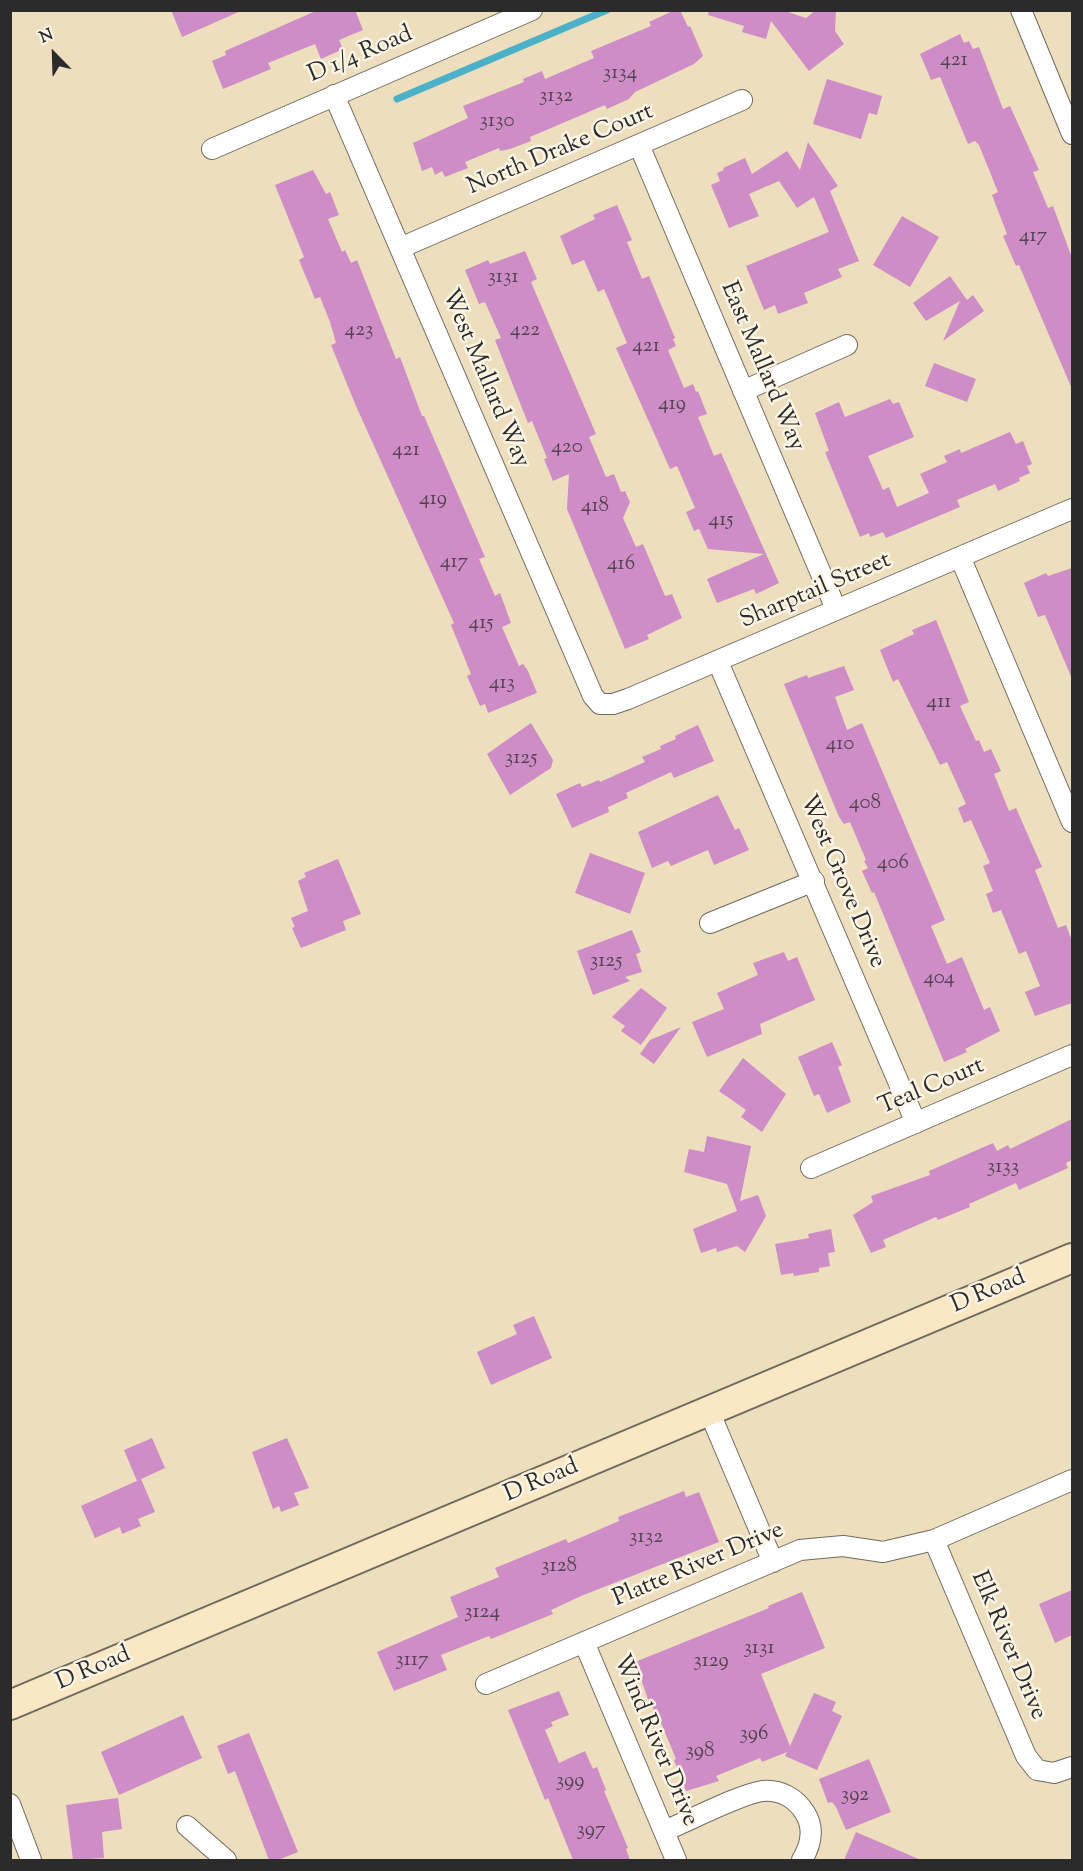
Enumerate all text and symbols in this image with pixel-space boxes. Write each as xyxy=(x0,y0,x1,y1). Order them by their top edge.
street label: D 1/4 Road xyxy=(304,21,418,91)
north arrow xyxy=(24,24,84,84)
text: N xyxy=(36,24,57,50)
house number: 421 xyxy=(940,48,968,74)
house number: 3134 xyxy=(603,61,637,87)
house number: 3132 xyxy=(539,84,573,110)
street label: North Drake Court xyxy=(464,99,658,203)
house number: 3130 xyxy=(479,109,515,135)
house number: 417 xyxy=(1019,224,1047,250)
house number: 3131 xyxy=(487,265,519,291)
street label: East Mallard Way xyxy=(712,278,810,456)
street label: West Mallard Way xyxy=(433,285,535,473)
house number: 423 xyxy=(345,318,373,344)
house number: 422 xyxy=(510,318,540,344)
house number: 421 xyxy=(632,334,660,360)
house number: 419 xyxy=(658,392,686,418)
house number: 420 xyxy=(551,435,583,461)
house number: 421 xyxy=(392,438,420,464)
house number: 419 xyxy=(419,487,447,513)
house number: 418 xyxy=(581,494,609,520)
house number: 415 xyxy=(709,508,733,534)
street label: Sharptail Street xyxy=(736,547,896,637)
house number: 417 xyxy=(440,550,468,576)
house number: 416 xyxy=(607,552,635,578)
house number: 415 xyxy=(469,611,493,637)
house number: 413 xyxy=(489,671,515,697)
house number: 411 xyxy=(927,690,951,716)
house number: 410 xyxy=(826,732,854,758)
house number: 3125 xyxy=(505,746,537,772)
street label: West Grove Drive xyxy=(792,791,890,973)
house number: 408 xyxy=(849,791,881,817)
house number: 406 xyxy=(877,851,909,877)
house number: 3125 xyxy=(590,949,622,975)
house number: 404 xyxy=(923,966,955,992)
street label: Teal Court xyxy=(875,1053,989,1123)
house number: 3133 xyxy=(987,1155,1019,1181)
street label: D Road xyxy=(947,1264,1031,1322)
street label: D Road xyxy=(500,1453,584,1511)
street label: Platte River Drive xyxy=(609,1517,789,1615)
house number: 3132 xyxy=(629,1525,663,1551)
house number: 3128 xyxy=(541,1554,577,1580)
street label: Elk River Drive xyxy=(963,1567,1051,1725)
house number: 3124 xyxy=(464,1600,500,1626)
house number: 3131 xyxy=(743,1636,775,1662)
street label: D Road xyxy=(52,1641,136,1699)
house number: 3117 xyxy=(395,1648,429,1674)
house number: 3129 xyxy=(693,1649,729,1675)
street label: Wind River Drive xyxy=(605,1651,703,1831)
house number: 396 xyxy=(740,1722,768,1748)
house number: 398 xyxy=(685,1739,715,1765)
house number: 399 xyxy=(556,1769,584,1795)
house number: 392 xyxy=(841,1783,869,1809)
house number: 397 xyxy=(576,1818,606,1844)

